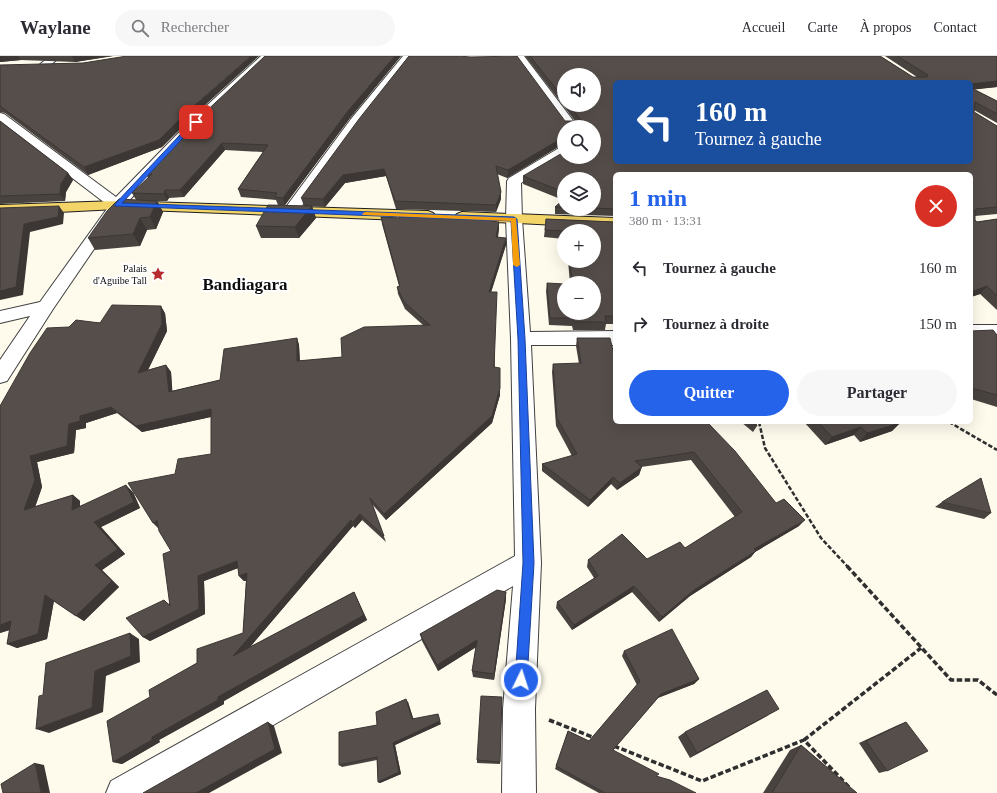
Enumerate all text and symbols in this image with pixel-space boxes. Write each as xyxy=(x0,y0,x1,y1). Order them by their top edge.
search box xyxy=(115,10,395,46)
text: Waylane xyxy=(20,17,91,38)
icon: search xyxy=(129,17,151,39)
text: Rechercher xyxy=(161,19,229,35)
text: Accueil xyxy=(742,20,785,35)
text: Carte xyxy=(807,20,838,35)
text: À propos xyxy=(860,20,911,35)
text: Contact xyxy=(933,20,977,35)
map controls xyxy=(557,68,601,320)
button: sound xyxy=(557,68,601,112)
icon: left xyxy=(629,96,681,148)
text: 160 m xyxy=(695,96,767,127)
pin xyxy=(179,105,213,139)
icon: arrive xyxy=(185,111,207,133)
button: search xyxy=(557,120,601,164)
text: Tournez à gauche xyxy=(695,129,822,149)
button: layers xyxy=(557,172,601,216)
text: 1 min xyxy=(629,185,687,211)
button: close xyxy=(915,185,957,227)
text: 380 m · 13:31 xyxy=(629,213,702,228)
button: + xyxy=(557,224,601,268)
icon: left xyxy=(629,257,651,279)
text: Tournez à gauche xyxy=(663,260,776,276)
text: 160 m xyxy=(919,260,957,276)
place label: Palais d'Aguibe Tall xyxy=(93,263,147,286)
place icon: Palais d'Aguibe Tall xyxy=(150,266,166,282)
district label: Bandiagara xyxy=(202,275,288,294)
button: − xyxy=(557,276,601,320)
icon: right xyxy=(629,313,651,335)
text: Tournez à droite xyxy=(663,316,769,332)
text: 150 m xyxy=(919,316,957,332)
button: Quitter xyxy=(629,370,789,416)
button: Partager xyxy=(797,370,957,416)
position arrow xyxy=(500,659,542,701)

